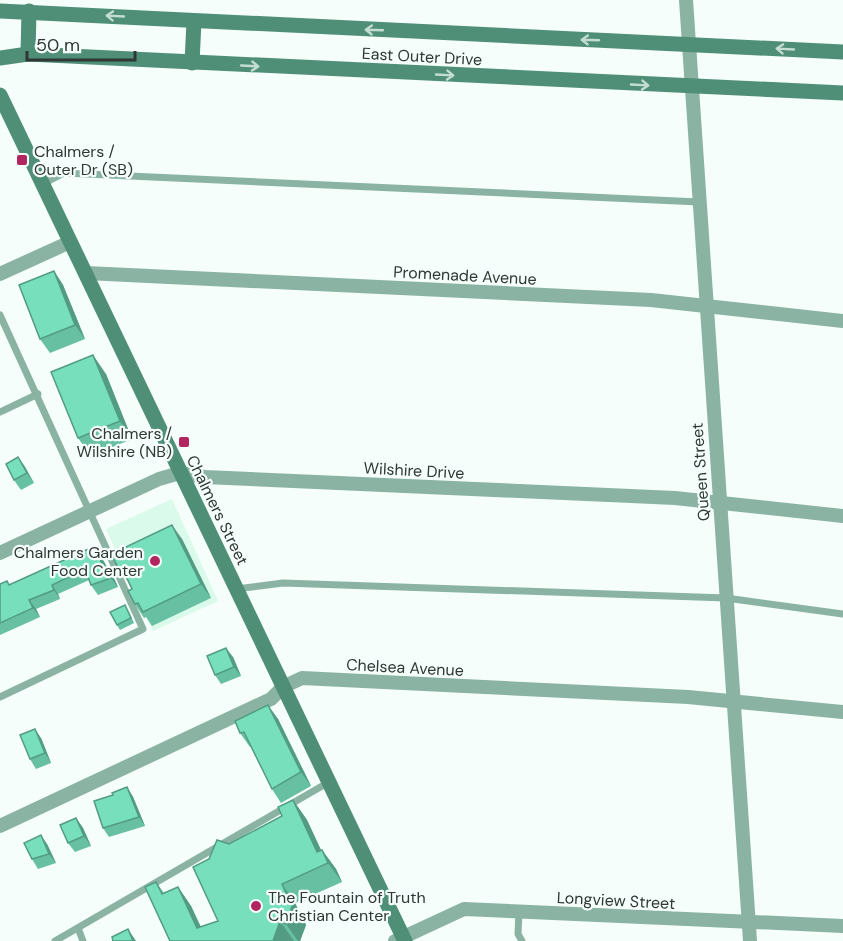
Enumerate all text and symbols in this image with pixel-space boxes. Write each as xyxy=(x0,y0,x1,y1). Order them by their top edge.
one-way arrow xyxy=(105,11,125,22)
scale bar xyxy=(27,24,135,62)
one-way arrow xyxy=(365,25,385,36)
text: 50 m xyxy=(36,33,80,57)
one-way arrow xyxy=(580,34,600,45)
street label: East Outer Drive xyxy=(361,43,483,70)
one-way arrow xyxy=(775,44,795,55)
one-way arrow xyxy=(240,60,260,71)
one-way arrow xyxy=(434,70,454,81)
one-way arrow xyxy=(629,79,649,90)
place label: Chalmers / Outer Dr (SB) xyxy=(34,141,133,180)
marker: Chalmers / Outer Dr (SB) xyxy=(15,153,29,167)
street label: Promenade Avenue xyxy=(393,261,537,290)
street label: Queen Street xyxy=(687,422,714,522)
place label: Chalmers / Wilshire (NB) xyxy=(76,423,172,462)
marker: Chalmers / Wilshire (NB) xyxy=(177,435,191,449)
street label: Chalmers Street xyxy=(182,452,253,569)
street label: Wilshire Drive xyxy=(363,457,465,484)
place label: Chalmers Garden Food Center xyxy=(14,542,143,581)
marker: Chalmers Garden Food Center xyxy=(148,554,162,568)
street label: Chelsea Avenue xyxy=(346,654,464,681)
place label: The Fountain of Truth Christian Center xyxy=(268,887,426,926)
street label: Longview Street xyxy=(556,887,676,914)
marker: The Fountain of Truth Christian Center xyxy=(249,899,263,913)

